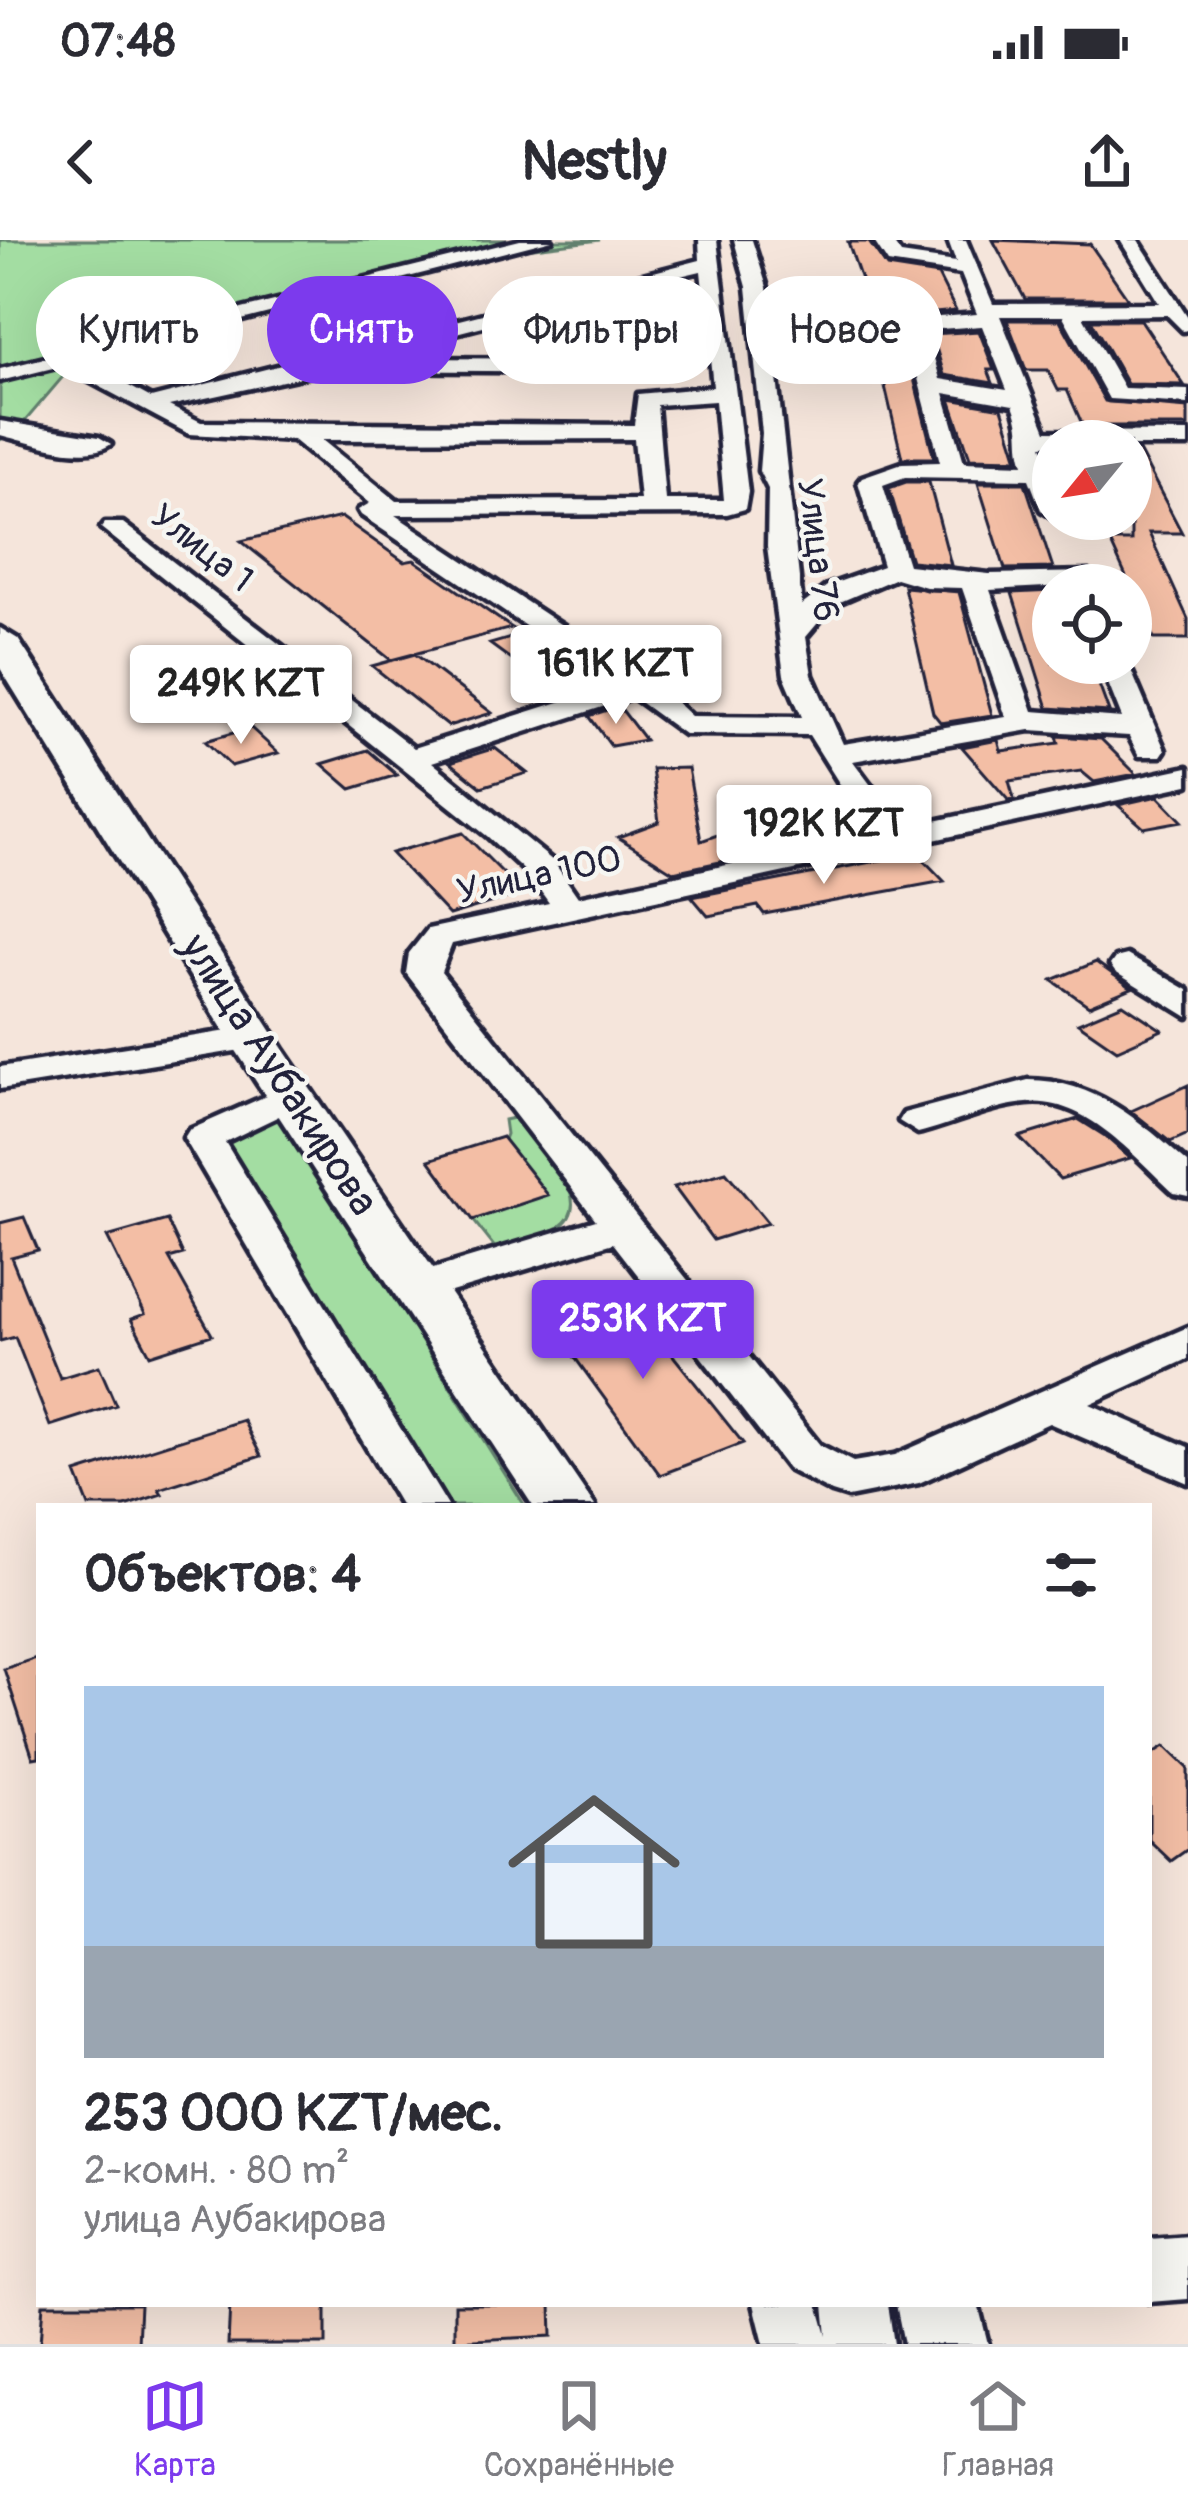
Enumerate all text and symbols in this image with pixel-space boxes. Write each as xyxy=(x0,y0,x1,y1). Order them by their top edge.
text: 07:48 xyxy=(60,14,175,70)
text: Nestly xyxy=(522,128,666,196)
icon: back xyxy=(48,129,114,195)
icon: share xyxy=(1074,129,1140,195)
chip: Купить xyxy=(36,276,243,384)
chip: Снять xyxy=(267,276,458,384)
chip: Фильтры xyxy=(482,276,722,384)
chip: Новое xyxy=(746,276,943,384)
north arrow xyxy=(1032,420,1152,540)
map controls xyxy=(1032,420,1152,684)
street label: Улица 76 xyxy=(787,476,849,624)
street label: Улица 1 xyxy=(142,494,262,602)
button: locate xyxy=(1032,564,1152,684)
pin: 161K KZT xyxy=(492,625,740,727)
text: 161K KZT xyxy=(538,639,694,688)
pin: 249K KZT xyxy=(117,645,365,747)
text: 249K KZT xyxy=(157,659,325,708)
pin: 192K KZT xyxy=(700,785,948,887)
text: 192K KZT xyxy=(744,799,904,848)
street label: Улица 100 xyxy=(453,836,625,914)
street label: улица Аубакирова xyxy=(168,924,389,1226)
pin: 253K KZT xyxy=(519,1280,767,1382)
text: 253K KZT xyxy=(559,1294,727,1343)
icon: filters xyxy=(1038,1542,1104,1608)
text: Объектов: 4 xyxy=(84,1543,361,1607)
icon: home xyxy=(486,1764,702,1980)
text: 253 000 KZT/мес. xyxy=(84,2082,503,2146)
text: 2-комн. · 80 m² xyxy=(84,2146,349,2195)
text: улица Аубакирова xyxy=(84,2195,386,2244)
tab: Карта xyxy=(134,2373,216,2486)
tab: Сохранённые xyxy=(484,2373,674,2486)
tab: Главная xyxy=(942,2373,1054,2486)

